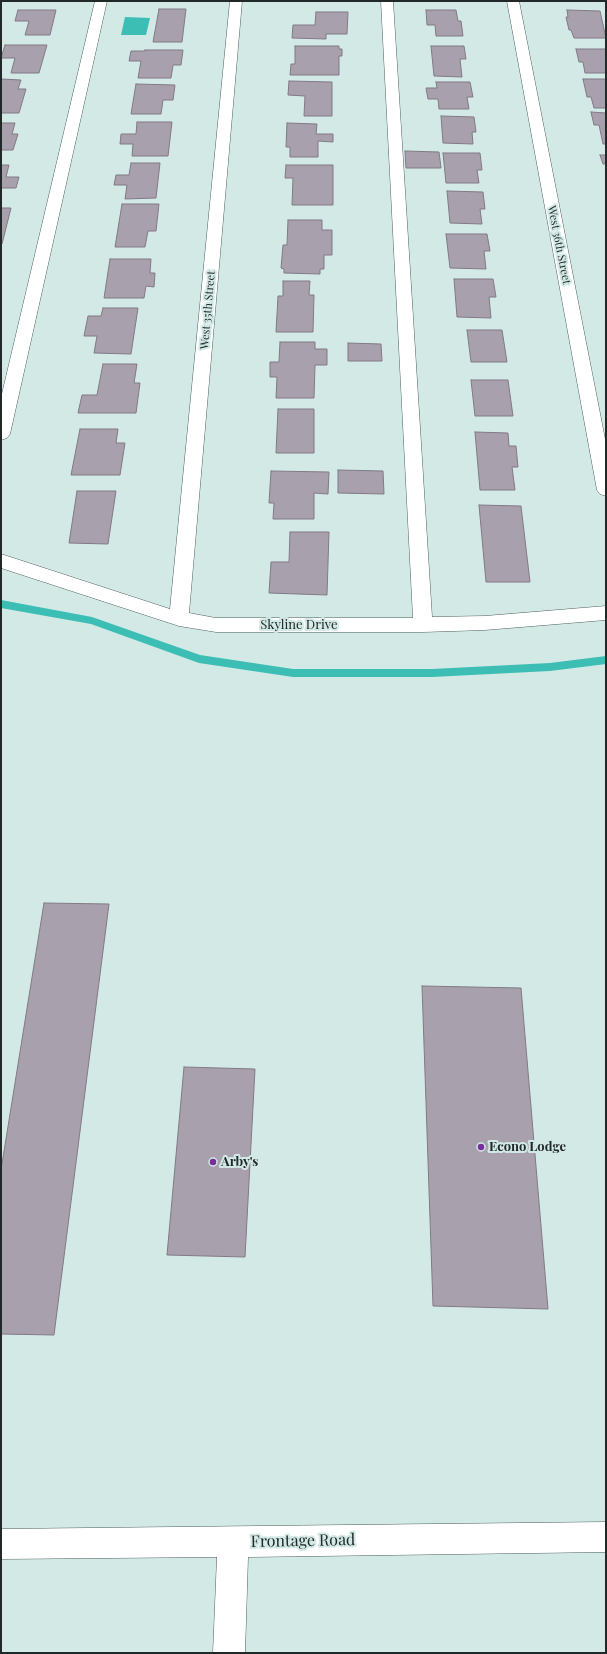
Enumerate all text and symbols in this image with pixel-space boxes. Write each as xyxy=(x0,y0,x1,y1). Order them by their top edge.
street label: West 36th Street xyxy=(545,205,573,285)
street label: West 35th Street xyxy=(198,270,218,350)
street label: Skyline Drive xyxy=(260,617,338,633)
place label: Econo Lodge xyxy=(489,1139,566,1155)
marker: Econo Lodge xyxy=(476,1142,486,1152)
place label: Arby's xyxy=(221,1154,258,1170)
marker: Arby's xyxy=(208,1157,218,1167)
street label: Frontage Road xyxy=(251,1530,355,1552)

